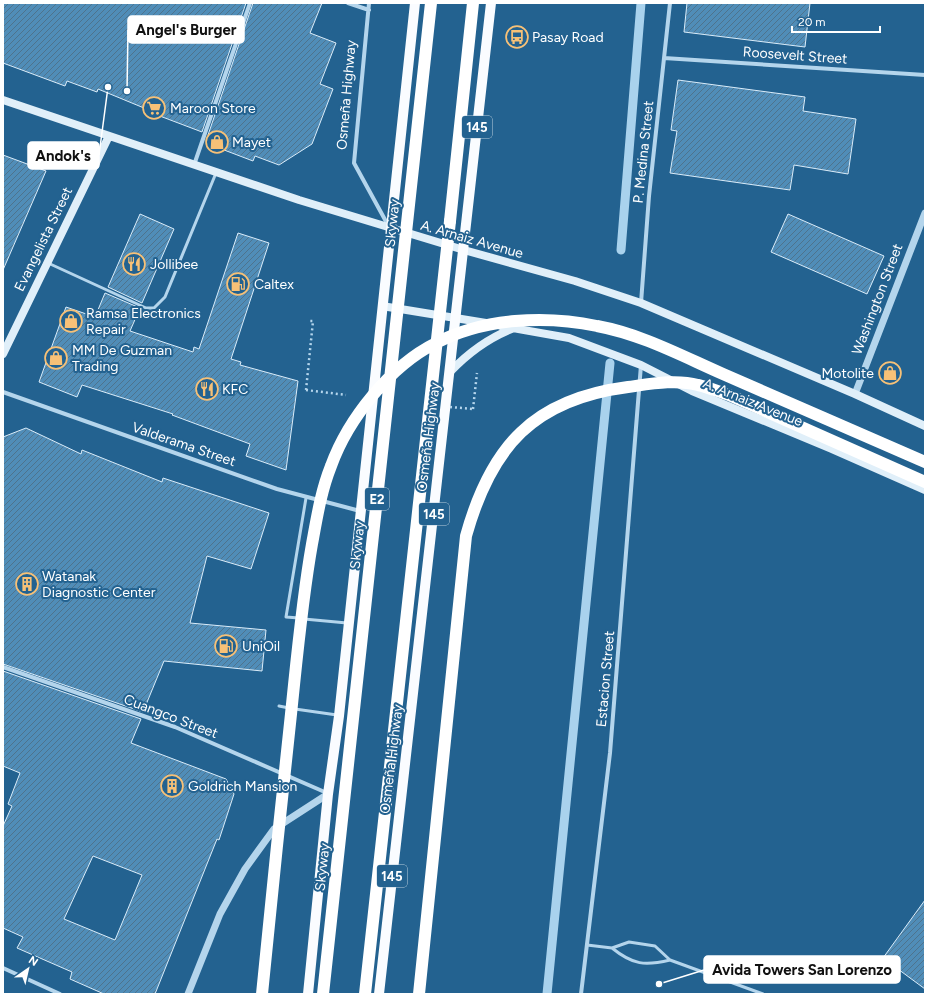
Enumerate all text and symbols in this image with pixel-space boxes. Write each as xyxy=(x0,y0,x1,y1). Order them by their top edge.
scale bar xyxy=(792,8,880,34)
text: 20 m xyxy=(798,15,826,29)
callout: Angel's Burger xyxy=(128,16,244,43)
text: Angel's Burger xyxy=(136,21,237,39)
bus stop icon: Pasay Road xyxy=(504,24,530,50)
place label: Pasay Road xyxy=(532,29,604,46)
street label: Osmeña Highway xyxy=(333,39,360,151)
street label: Roosevelt Street xyxy=(742,43,848,68)
supermarket icon: Maroon Store xyxy=(141,95,167,121)
place label: Maroon Store xyxy=(170,100,256,117)
street label: P. Medina Street xyxy=(630,100,657,204)
road number: 145 xyxy=(462,116,492,138)
shop icon: Mayet xyxy=(204,129,230,155)
place label: Mayet xyxy=(232,134,271,151)
callout: Andok's xyxy=(28,142,99,169)
text: Andok's xyxy=(35,147,91,165)
street label: Evangelista Street xyxy=(11,184,76,294)
street label: Skyway xyxy=(382,198,404,248)
street label: A. Arnaiz Avenue xyxy=(419,217,525,262)
street label: Washington Street xyxy=(848,241,906,357)
restaurant icon: Jollibee xyxy=(121,251,147,277)
place label: Jollibee xyxy=(150,256,199,273)
fuel station icon: Caltex xyxy=(225,271,251,297)
place label: Caltex xyxy=(254,276,294,293)
place label: Ramsa Electronics Repair xyxy=(86,305,201,338)
shop icon: Ramsa Electronics Repair xyxy=(58,308,84,334)
place label: MM De Guzman Trading xyxy=(72,342,172,375)
shop icon: MM De Guzman Trading xyxy=(43,345,69,371)
shop icon: Motolite xyxy=(877,360,903,386)
place label: Motolite xyxy=(821,365,874,382)
street label: A. Arnaiz Avenue xyxy=(701,375,805,430)
restaurant icon: KFC xyxy=(194,376,220,402)
place label: KFC xyxy=(222,381,248,398)
street label: Osmeña Highway xyxy=(413,381,444,493)
street label: Valderama Street xyxy=(130,419,238,470)
road number: E2 xyxy=(365,488,389,510)
road number: 145 xyxy=(419,503,449,525)
street label: Skyway xyxy=(347,520,369,570)
place label: Watanak Diagnostic Center xyxy=(42,568,156,601)
building icon: Watanak Diagnostic Center xyxy=(14,571,40,597)
street label: Estacion Street xyxy=(593,630,618,728)
fuel station icon: UniOil xyxy=(213,633,239,659)
place label: UniOil xyxy=(242,638,280,655)
street label: Cuangco Street xyxy=(121,691,220,742)
street label: Osmeña Highway xyxy=(376,703,407,815)
building icon: Goldrich Mansion xyxy=(159,773,185,799)
place label: Goldrich Mansion xyxy=(188,778,298,795)
street label: Skyway xyxy=(312,842,334,892)
road number: 145 xyxy=(377,865,407,887)
north arrow xyxy=(8,949,48,989)
text: N xyxy=(26,953,40,969)
callout: Avida Towers San Lorenzo xyxy=(704,956,900,983)
text: Avida Towers San Lorenzo xyxy=(712,961,892,979)

